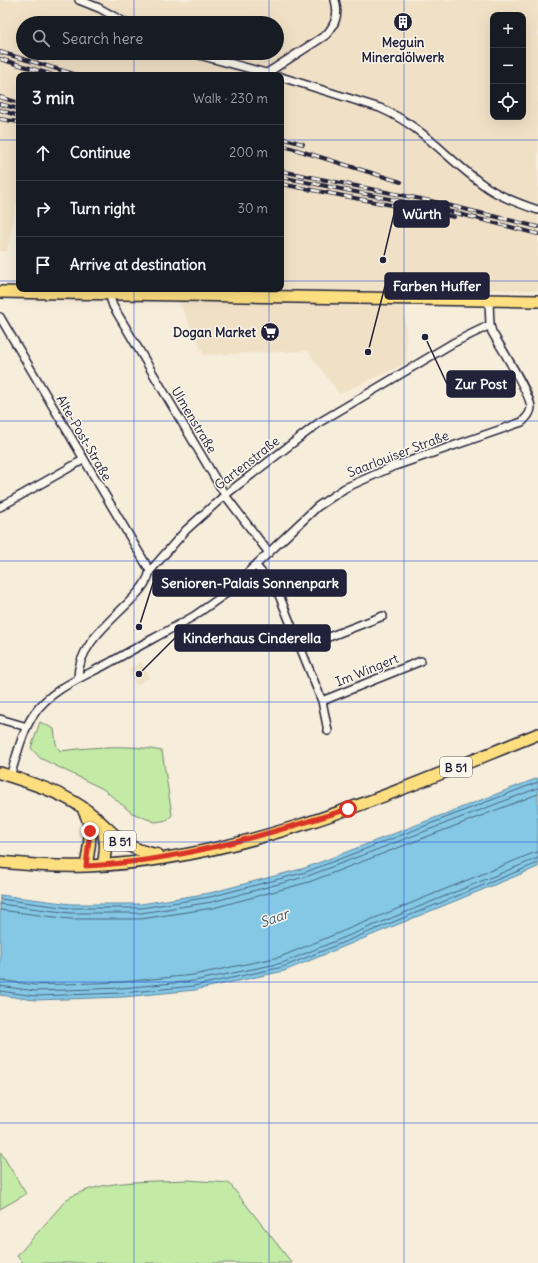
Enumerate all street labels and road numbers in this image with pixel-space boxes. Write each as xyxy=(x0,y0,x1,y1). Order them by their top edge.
street label: Ulmenstraße xyxy=(168,384,220,456)
street label: Alte-Post-Straße xyxy=(53,392,115,484)
street label: Saarlouiser Straße xyxy=(345,427,451,481)
street label: Gartenstraße xyxy=(211,432,283,494)
street label: Im Wingert xyxy=(333,649,401,690)
road number: B 51 xyxy=(440,757,472,777)
road number: B 51 xyxy=(104,831,136,851)

